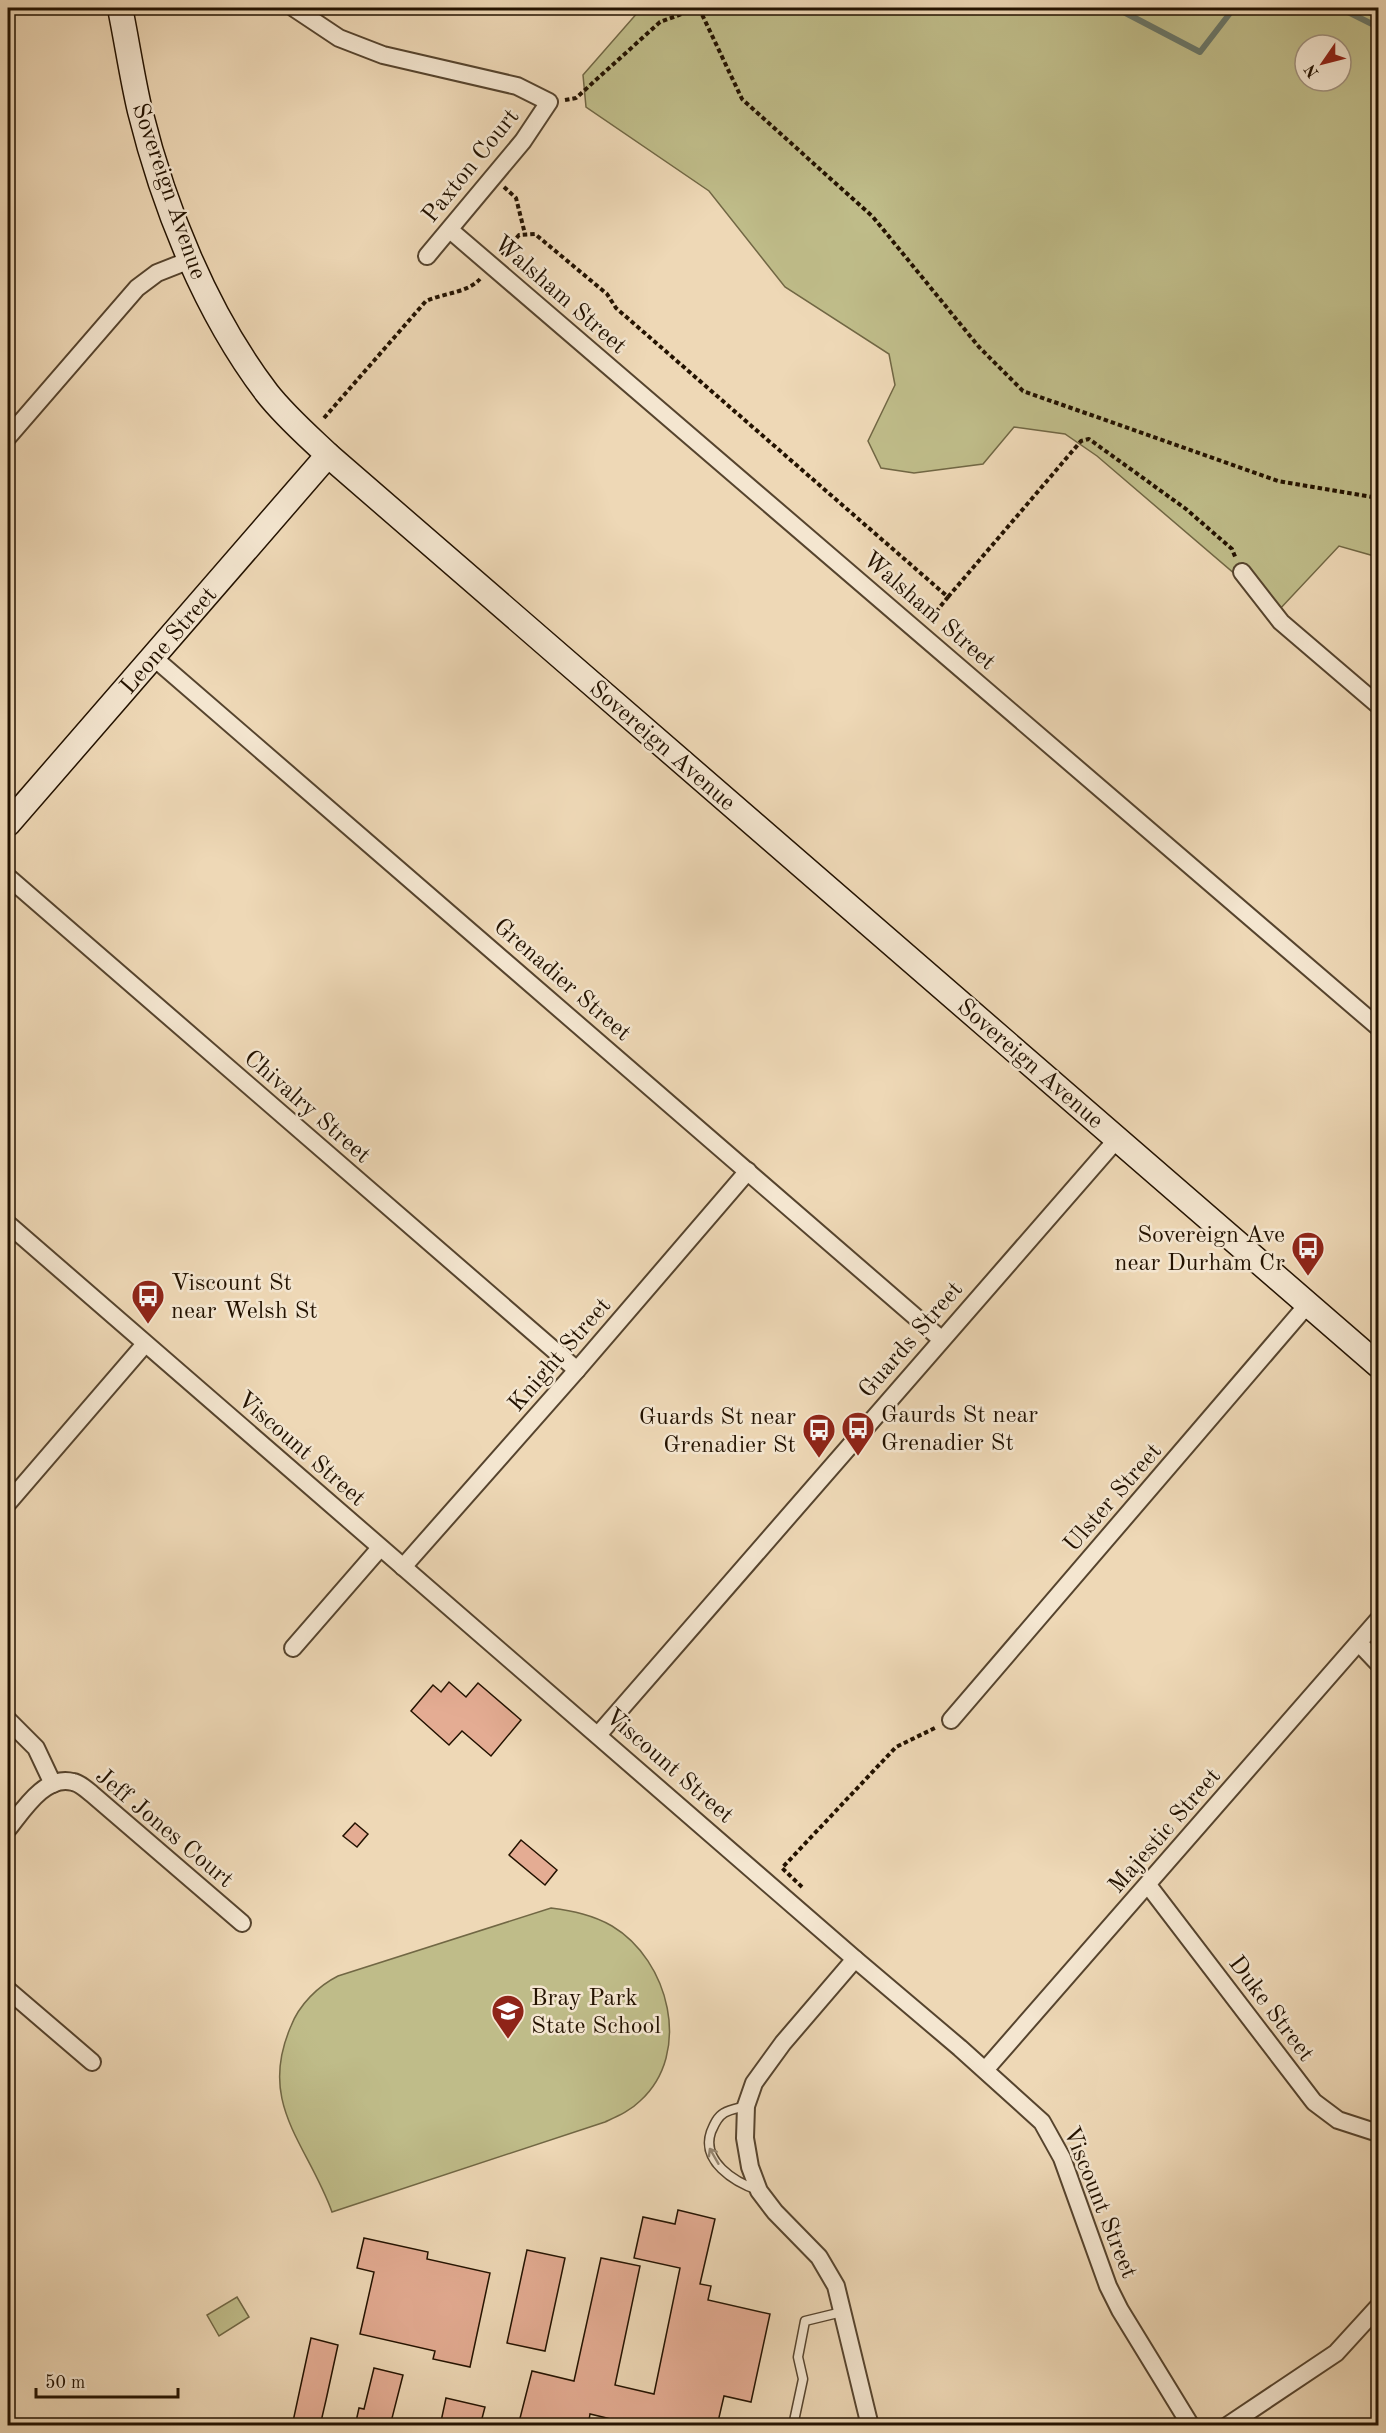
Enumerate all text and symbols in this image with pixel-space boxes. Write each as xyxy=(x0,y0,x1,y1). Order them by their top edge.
north arrow xyxy=(1293,33,1353,93)
text: N xyxy=(1302,60,1322,80)
street label: Sovereign Avenue xyxy=(127,100,210,283)
street label: Paxton Court xyxy=(419,105,524,228)
street label: Walsham Street xyxy=(489,232,630,359)
street label: Walsham Street xyxy=(858,548,999,675)
street label: Leone Street xyxy=(117,583,222,700)
street label: Sovereign Avenue xyxy=(584,677,739,816)
street label: Grenadier Street xyxy=(488,915,635,1046)
street label: Sovereign Avenue xyxy=(952,995,1107,1134)
street label: Chivalry Street xyxy=(239,1046,374,1169)
place label: Sovereign Ave near Durham Cr xyxy=(1115,1224,1285,1276)
bus stop icon: Sovereign Ave near Durham Cr xyxy=(1290,1230,1326,1277)
place label: Viscount St near Welsh St xyxy=(171,1272,318,1324)
bus stop icon: Viscount St near Welsh St xyxy=(130,1278,166,1325)
street label: Guards Street xyxy=(855,1278,968,1403)
street label: Knight Street xyxy=(505,1294,616,1417)
street label: Viscount Street xyxy=(232,1388,369,1511)
place label: Gaurds St near Grenadier St xyxy=(881,1404,1038,1456)
place label: Guards St near Grenadier St xyxy=(639,1406,796,1458)
bus stop icon: Gaurds St near Grenadier St xyxy=(840,1410,876,1457)
bus stop icon: Guards St near Grenadier St xyxy=(801,1412,837,1459)
street label: Ulster Street xyxy=(1060,1439,1167,1557)
street label: Viscount Street xyxy=(600,1705,737,1828)
street label: Jeff Jones Court xyxy=(90,1764,237,1893)
street label: Majestic Street xyxy=(1105,1764,1226,1898)
street label: Duke Street xyxy=(1223,1952,1318,2066)
place label: Bray Park State School xyxy=(531,1987,661,2039)
school or university icon: Bray Park State School xyxy=(490,1993,526,2040)
street label: Viscount Street xyxy=(1058,2124,1140,2282)
one-way arrow xyxy=(708,2148,720,2165)
scale bar xyxy=(36,2361,178,2399)
text: 50 m xyxy=(45,2374,85,2392)

